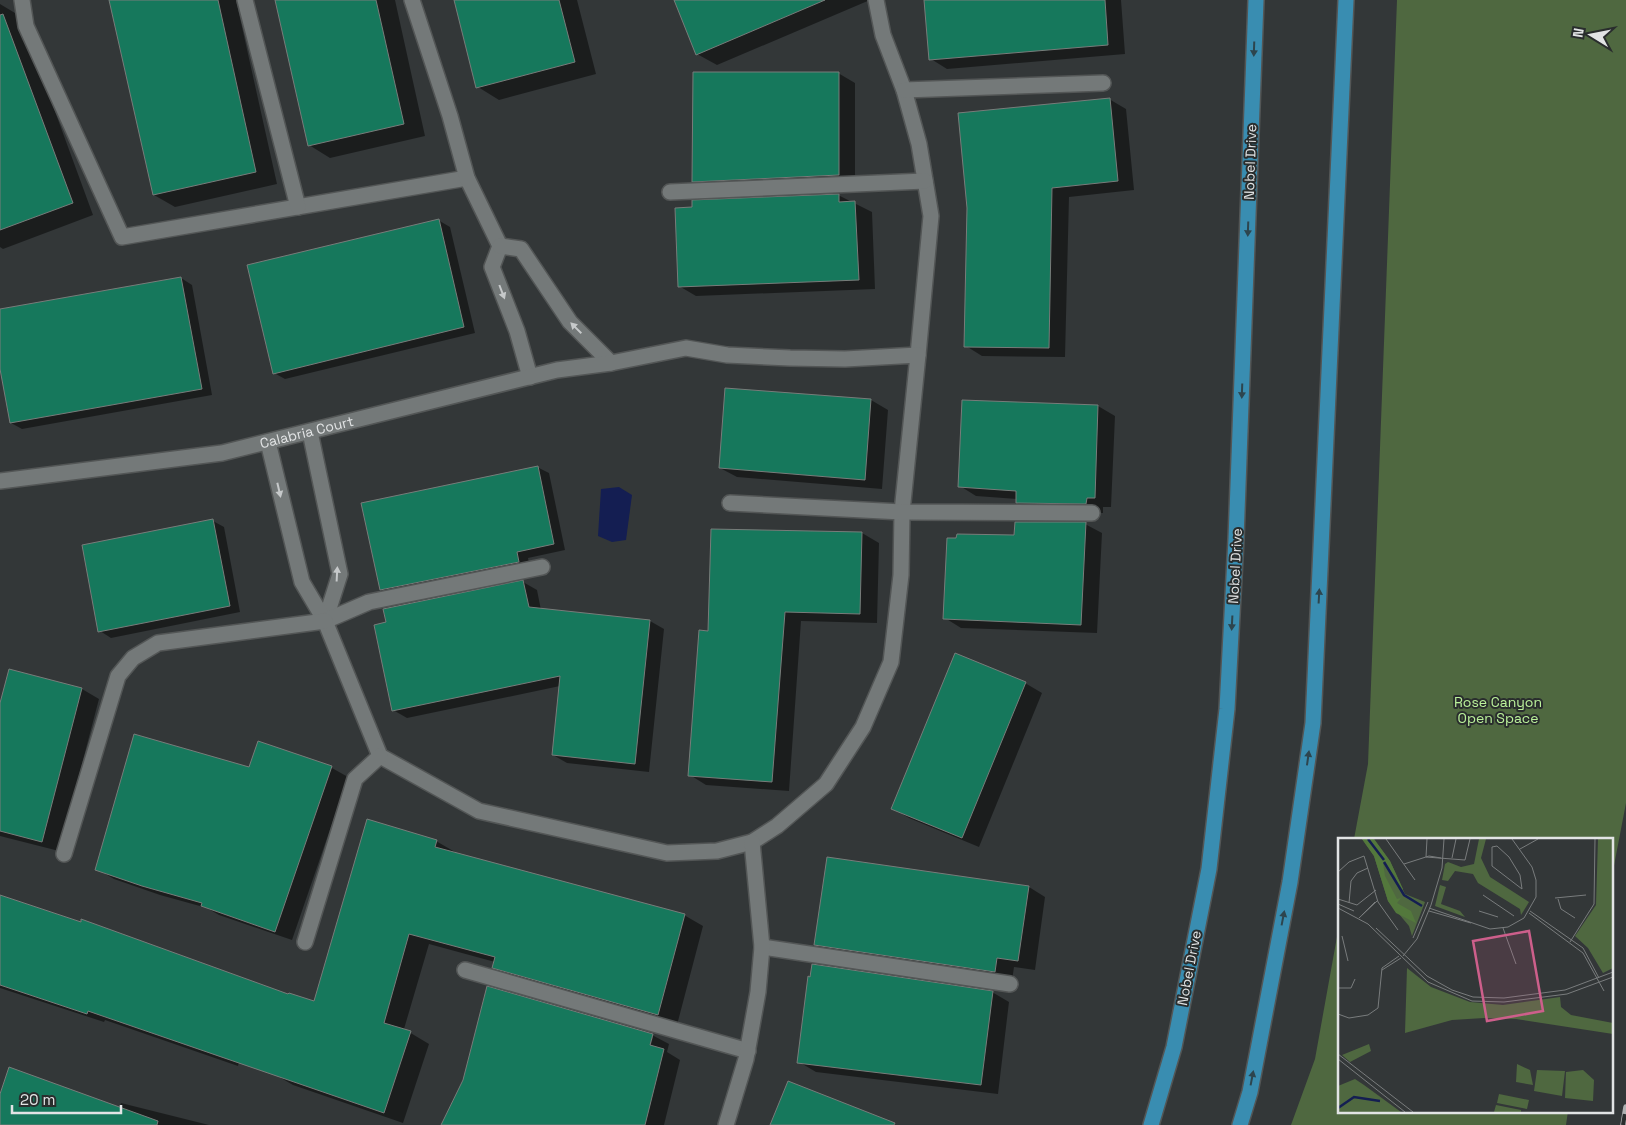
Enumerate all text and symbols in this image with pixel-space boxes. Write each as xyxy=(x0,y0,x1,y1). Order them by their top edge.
north arrow xyxy=(1566,10,1616,60)
text: N xyxy=(1569,27,1588,39)
one-way arrow xyxy=(1250,41,1258,57)
street label: Nobel Drive xyxy=(1240,124,1260,200)
one-way arrow xyxy=(1244,221,1252,237)
one-way arrow xyxy=(498,285,506,300)
one-way arrow xyxy=(570,322,582,334)
one-way arrow xyxy=(1238,383,1246,399)
street label: Calabria Court xyxy=(258,412,355,452)
one-way arrow xyxy=(275,482,283,497)
street label: Nobel Drive xyxy=(1224,528,1246,604)
one-way arrow xyxy=(334,566,342,582)
one-way arrow xyxy=(1316,587,1324,603)
one-way arrow xyxy=(1227,616,1235,632)
park label: Rose Canyon Open Space xyxy=(1454,693,1542,727)
one-way arrow xyxy=(1304,749,1312,765)
inset map xyxy=(1338,838,1614,1112)
one-way arrow xyxy=(1279,910,1287,926)
street label: Nobel Drive xyxy=(1173,929,1205,1007)
one-way arrow xyxy=(1249,1069,1257,1085)
scale bar xyxy=(12,1082,121,1114)
text: 20 m xyxy=(20,1090,55,1109)

